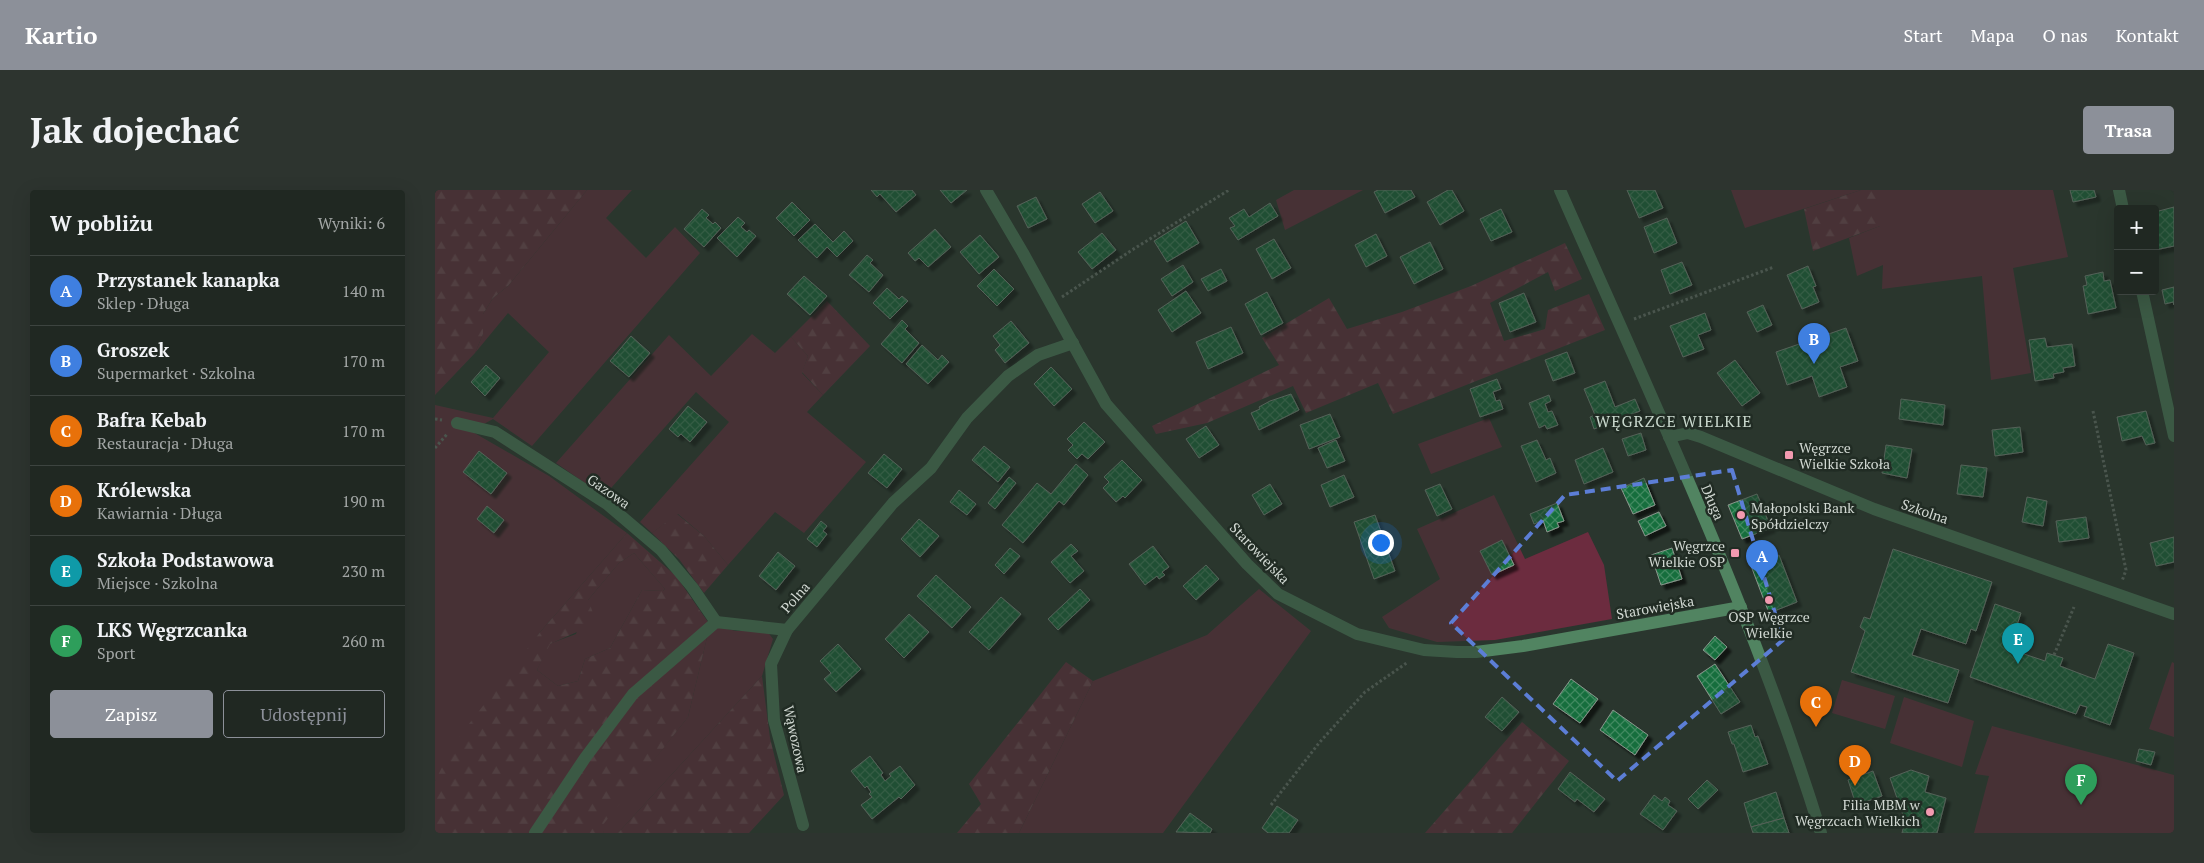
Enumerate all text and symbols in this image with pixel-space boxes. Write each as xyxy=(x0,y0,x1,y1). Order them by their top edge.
text: Kartio xyxy=(25,19,98,51)
text: Start xyxy=(1904,23,1943,47)
text: Mapa xyxy=(1971,23,2015,47)
text: O nas xyxy=(2043,23,2088,47)
text: Kontakt xyxy=(2116,23,2179,47)
button: Trasa xyxy=(2083,106,2174,154)
text: Jak dojechać xyxy=(30,107,240,153)
map controls xyxy=(2114,205,2159,295)
button: + xyxy=(2114,205,2159,250)
text: W pobliżu xyxy=(50,209,153,237)
text: Wyniki: 6 xyxy=(318,212,385,234)
button: − xyxy=(2114,250,2159,295)
text: Przystanek kanapka xyxy=(97,267,280,292)
text: A xyxy=(60,280,72,302)
text: 140 m xyxy=(342,280,385,302)
text: Sklep · Długa xyxy=(97,292,190,314)
pin: B xyxy=(1798,323,1830,364)
text: Groszek xyxy=(97,337,169,362)
text: B xyxy=(61,350,71,372)
text: 170 m xyxy=(342,350,385,372)
text: Supermarket · Szkolna xyxy=(97,362,255,384)
text: Bafra Kebab xyxy=(97,407,207,432)
district label: WĘGRZCE WIELKIE xyxy=(1595,410,1753,432)
text: C xyxy=(61,420,71,442)
text: 170 m xyxy=(342,420,385,442)
text: Restauracja · Długa xyxy=(97,432,233,454)
place label: Węgrzce Wielkie Szkoła xyxy=(1799,438,1890,473)
marker: Węgrzce Wielkie Szkoła xyxy=(1783,449,1795,461)
street label: Gazowa xyxy=(584,469,634,513)
text: Królewska xyxy=(97,477,191,502)
street label: Długa xyxy=(1697,481,1729,523)
text: D xyxy=(60,490,72,512)
text: 190 m xyxy=(342,490,385,512)
street label: Szkolna xyxy=(1899,494,1951,528)
place label: Małopolski Bank Spółdzielczy xyxy=(1751,498,1855,533)
text: Kawiarnia · Długa xyxy=(97,502,222,524)
marker: Małopolski Bank Spółdzielczy xyxy=(1735,509,1747,521)
street label: Starowiejska xyxy=(1226,518,1294,588)
your location xyxy=(1368,530,1394,556)
place label: Węgrzce Wielkie OSP xyxy=(1648,536,1725,571)
pin: A xyxy=(1746,540,1778,581)
text: Szkoła Podstawowa xyxy=(97,547,274,572)
marker: Węgrzce Wielkie OSP xyxy=(1729,547,1741,559)
text: E xyxy=(61,560,71,582)
text: 230 m xyxy=(342,560,385,582)
text: Miejsce · Szkolna xyxy=(97,572,218,594)
street label: Polna xyxy=(776,577,814,617)
street label: Starowiejska xyxy=(1615,591,1695,623)
marker: OSP Węgrzce Wielkie xyxy=(1763,594,1775,606)
place label: OSP Węgrzce Wielkie xyxy=(1728,607,1810,642)
text: LKS Węgrzcanka xyxy=(97,617,248,642)
pin: E xyxy=(2002,623,2034,664)
text: F xyxy=(61,630,71,652)
text: 260 m xyxy=(342,630,385,652)
text: Sport xyxy=(97,642,136,664)
pin: C xyxy=(1800,686,1832,727)
button: Zapisz xyxy=(50,690,213,738)
button: Udostępnij xyxy=(223,690,385,738)
street label: Wąwozowa xyxy=(780,704,812,774)
pin: D xyxy=(1839,745,1871,786)
pin: F xyxy=(2065,764,2097,805)
place label: Filia MBM w Węgrzcach Wielkich xyxy=(1795,795,1921,830)
marker: Filia MBM w Węgrzcach Wielkich xyxy=(1924,806,1936,818)

